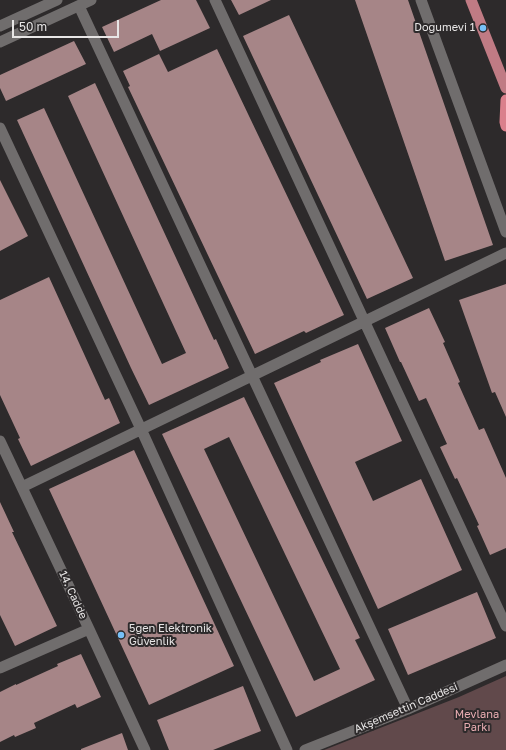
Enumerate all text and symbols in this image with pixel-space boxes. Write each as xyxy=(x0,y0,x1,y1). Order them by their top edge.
scale bar xyxy=(14,12,121,38)
text: 50 m xyxy=(19,19,47,34)
place label: Doğumevi 1 xyxy=(414,21,475,35)
marker: Doğumevi 1 xyxy=(478,23,488,33)
street label: 14. Cadde xyxy=(56,569,90,621)
place label: 5gen Elektronik Güvenlik xyxy=(129,622,212,648)
marker: 5gen Elektronik Güvenlik xyxy=(116,630,126,640)
street label: Akşemsettin Caddesi xyxy=(352,680,460,736)
park label: Mevlana Parkı xyxy=(455,708,499,734)

